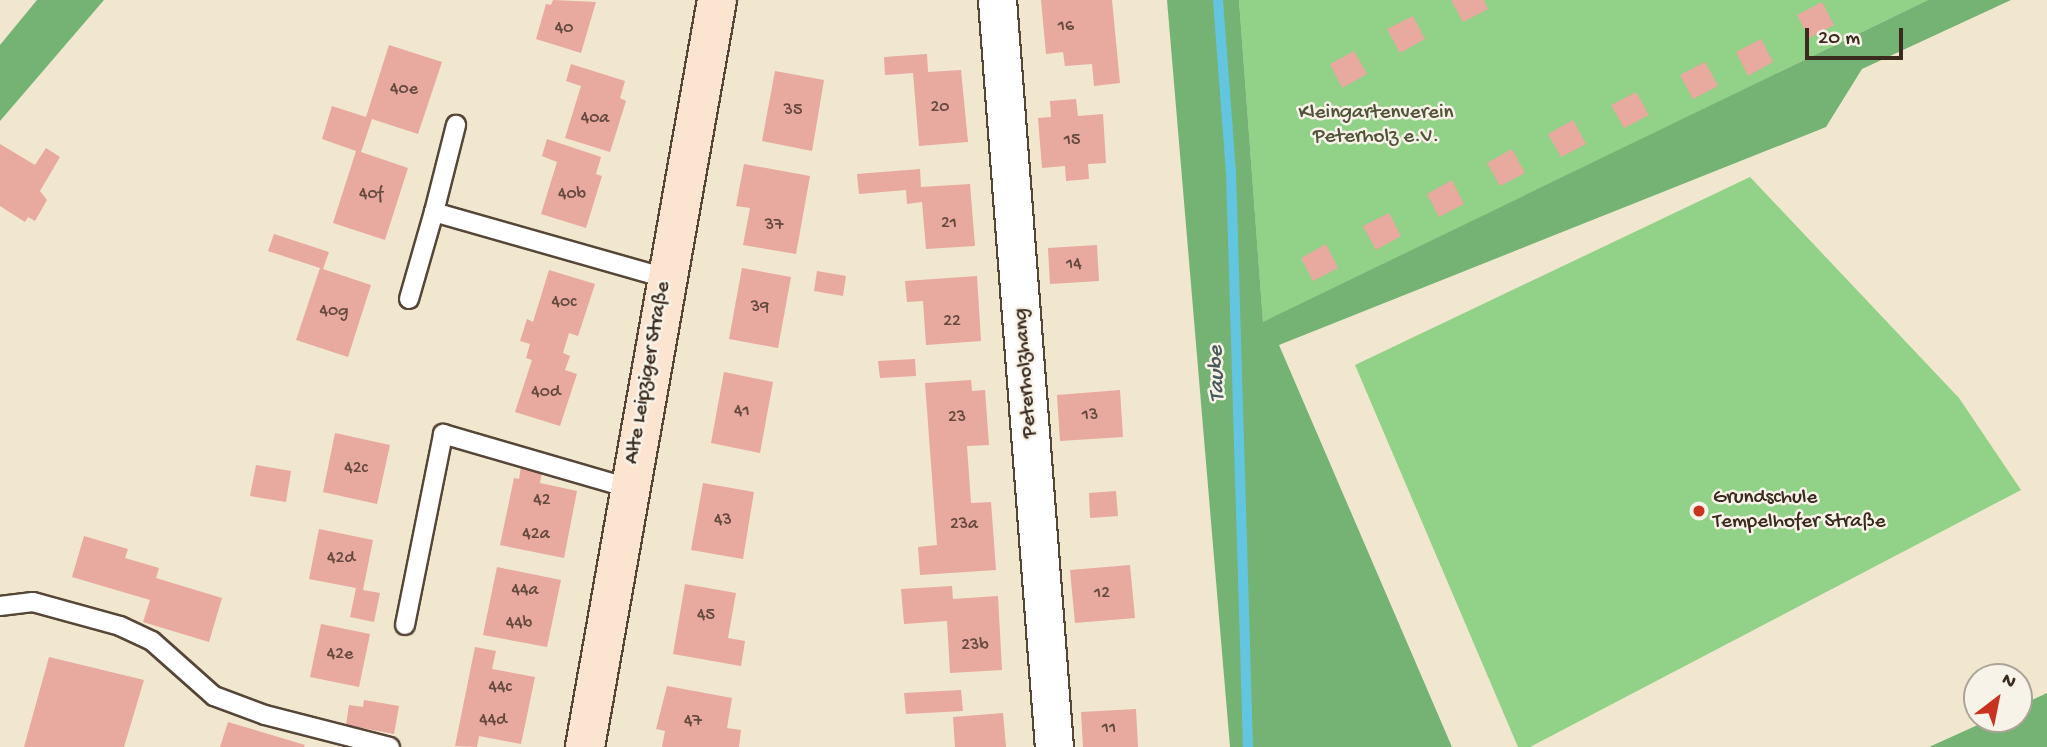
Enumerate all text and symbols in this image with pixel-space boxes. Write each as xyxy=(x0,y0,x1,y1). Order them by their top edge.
scale bar xyxy=(1809,14,1907,58)
house number: 16 xyxy=(1058,16,1074,38)
house number: 40 xyxy=(555,18,573,40)
text: 20 m xyxy=(1818,27,1860,52)
house number: 40e xyxy=(390,79,418,101)
house number: 20 xyxy=(930,97,950,119)
house number: 35 xyxy=(784,100,802,122)
park label: Kleingartenverein Peterholz e.V. xyxy=(1299,101,1453,151)
house number: 40a xyxy=(581,108,609,130)
house number: 15 xyxy=(1064,130,1080,152)
house number: 40f xyxy=(359,184,383,206)
house number: 40b xyxy=(558,184,586,206)
house number: 21 xyxy=(941,213,957,235)
house number: 37 xyxy=(765,215,783,237)
house number: 14 xyxy=(1066,254,1082,276)
street label: Alte Leipziger Straße xyxy=(621,280,677,466)
house number: 40c xyxy=(552,292,576,314)
house number: 39 xyxy=(751,297,769,319)
house number: 40g xyxy=(320,301,348,323)
street label: Peterholzhang xyxy=(1010,307,1044,439)
house number: 22 xyxy=(943,311,961,333)
water label: Taube xyxy=(1203,345,1233,403)
house number: 40d xyxy=(531,382,561,404)
house number: 41 xyxy=(734,401,750,423)
house number: 13 xyxy=(1082,405,1098,427)
house number: 23 xyxy=(948,407,966,429)
house number: 42c xyxy=(344,458,368,480)
place label: Grundschule Tempelhofer Straße xyxy=(1713,486,1885,536)
house number: 42 xyxy=(533,490,551,512)
marker: Grundschule Tempelhofer Straße xyxy=(1691,503,1707,519)
house number: 43 xyxy=(714,510,732,532)
house number: 23a xyxy=(950,514,978,536)
house number: 42a xyxy=(522,524,550,546)
house number: 42d xyxy=(327,548,355,570)
house number: 44a xyxy=(511,580,539,602)
house number: 12 xyxy=(1094,583,1110,605)
house number: 45 xyxy=(697,605,715,627)
house number: 44b xyxy=(506,613,532,635)
house number: 23b xyxy=(961,635,989,657)
house number: 42e xyxy=(327,644,353,666)
north arrow xyxy=(1963,663,2033,733)
text: N xyxy=(1997,668,2020,695)
house number: 44c xyxy=(488,677,512,699)
house number: 44d xyxy=(479,710,507,732)
house number: 47 xyxy=(684,711,702,733)
house number: 11 xyxy=(1102,718,1116,740)

